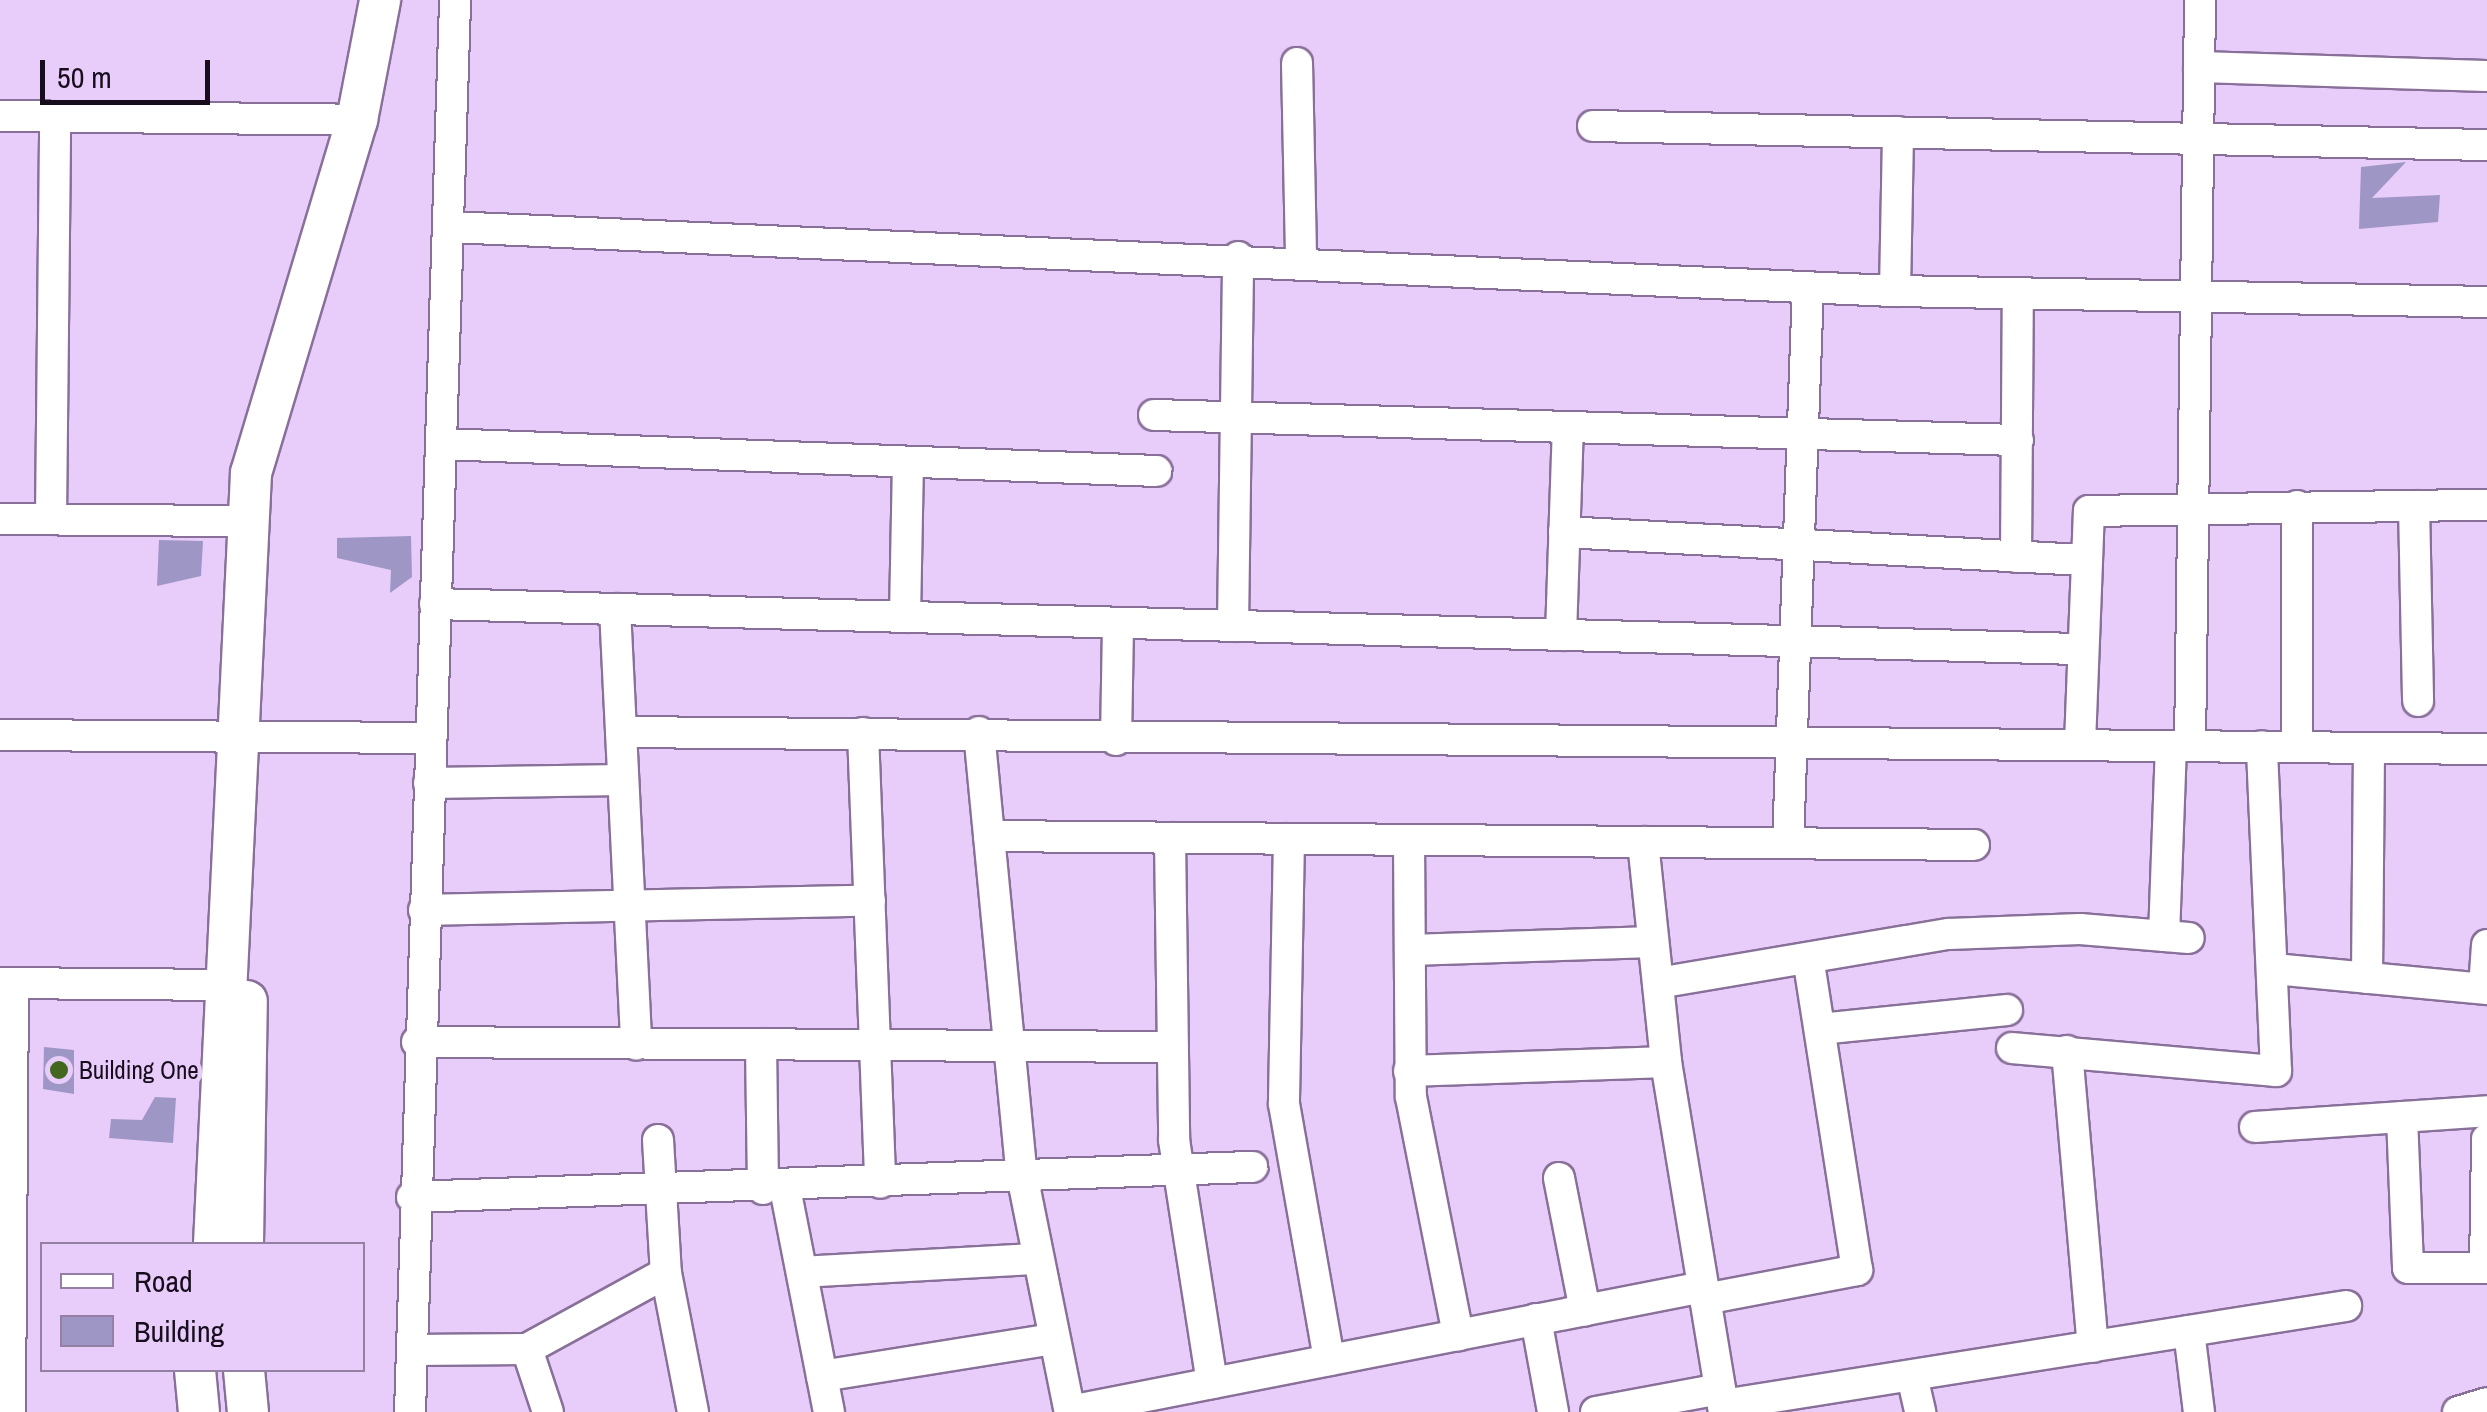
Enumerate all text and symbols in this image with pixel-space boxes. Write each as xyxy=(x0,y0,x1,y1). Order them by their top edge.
scale bar xyxy=(45,40,215,102)
text: 50 m xyxy=(57,57,112,97)
place label: Building One xyxy=(79,1055,199,1085)
marker: Building One xyxy=(48,1059,70,1081)
legend xyxy=(40,1242,365,1372)
text: Road xyxy=(134,1261,193,1301)
text: Building xyxy=(134,1311,224,1351)

